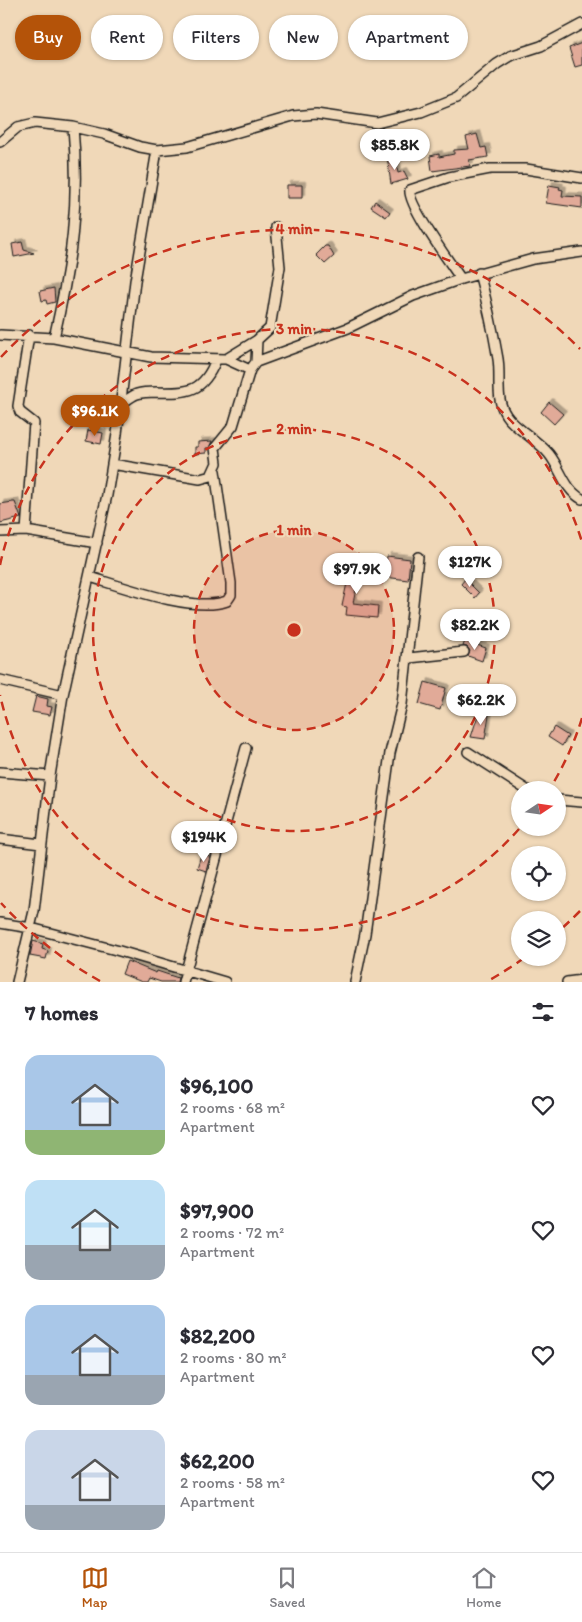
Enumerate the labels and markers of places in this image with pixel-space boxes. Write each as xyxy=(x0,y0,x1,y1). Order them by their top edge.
pin: $85.8K xyxy=(354,128,436,171)
pin: $96.1K xyxy=(54,394,136,437)
pin: $127K xyxy=(435,546,505,588)
pin: $97.9K xyxy=(316,552,398,595)
pin: $82.2K xyxy=(434,608,516,651)
centre of rings xyxy=(285,621,303,639)
pin: $62.2K xyxy=(440,684,522,726)
pin: $194K xyxy=(169,820,239,863)

